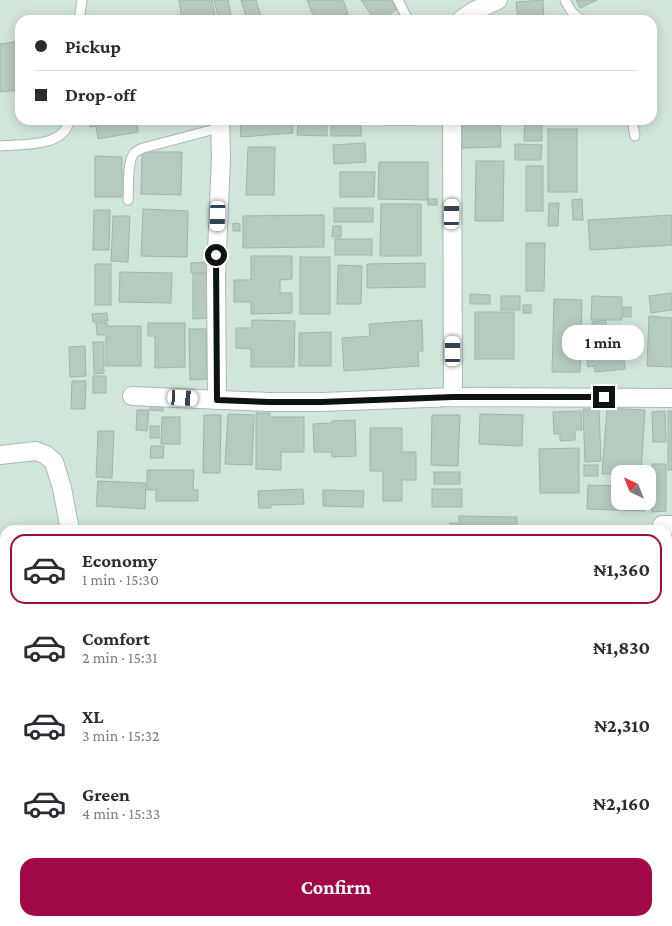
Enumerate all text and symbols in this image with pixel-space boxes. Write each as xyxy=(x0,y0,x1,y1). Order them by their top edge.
text: Pickup xyxy=(65,36,121,57)
text: Drop-off xyxy=(65,84,136,105)
car xyxy=(444,199,459,229)
car xyxy=(209,201,226,231)
route start xyxy=(205,244,227,266)
callout: 1 min xyxy=(563,324,645,360)
text: 1 min xyxy=(585,334,621,351)
car xyxy=(445,336,460,366)
route end xyxy=(593,386,615,408)
car xyxy=(167,390,198,406)
north arrow xyxy=(611,465,656,510)
map controls xyxy=(611,465,656,510)
icon: car xyxy=(22,547,67,592)
text: Economy xyxy=(82,550,157,571)
text: ₦1,360 xyxy=(594,559,650,580)
text: 1 min · 15:30 xyxy=(82,571,159,588)
icon: car xyxy=(22,625,67,670)
text: Comfort xyxy=(82,628,150,649)
text: ₦1,830 xyxy=(593,637,650,658)
text: 2 min · 15:31 xyxy=(82,649,158,666)
icon: car xyxy=(22,703,67,748)
text: XL xyxy=(82,706,104,727)
text: ₦2,310 xyxy=(594,715,650,736)
text: 3 min · 15:32 xyxy=(82,727,160,744)
icon: car xyxy=(22,781,67,826)
text: Green xyxy=(82,784,130,805)
text: ₦2,160 xyxy=(593,793,650,814)
text: 4 min · 15:33 xyxy=(82,805,160,822)
button: Confirm xyxy=(20,858,652,916)

